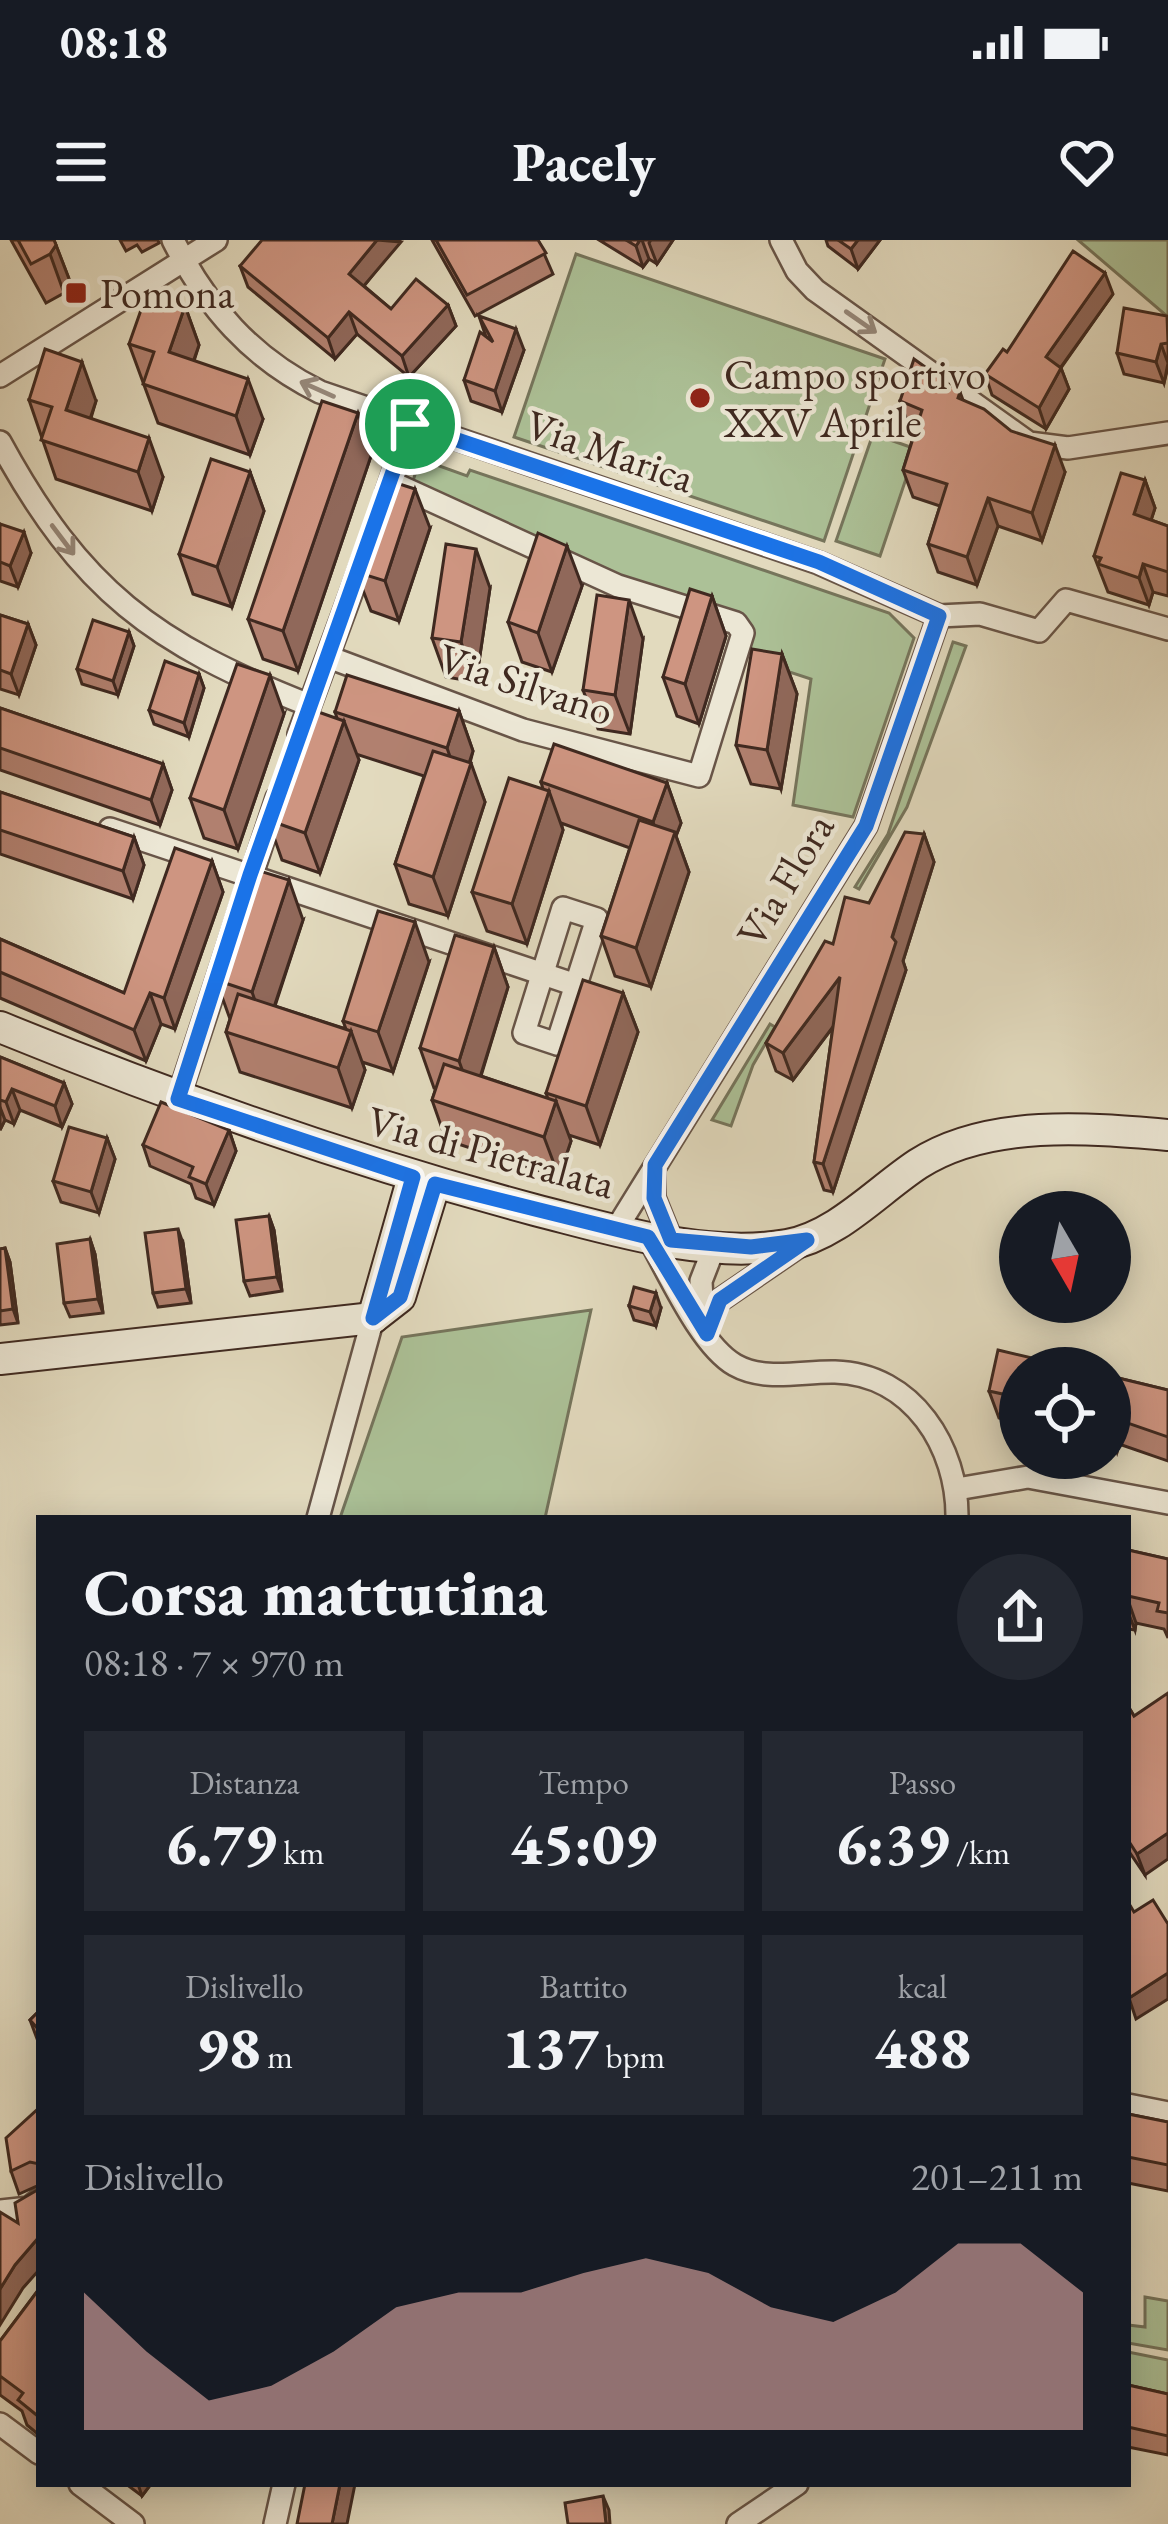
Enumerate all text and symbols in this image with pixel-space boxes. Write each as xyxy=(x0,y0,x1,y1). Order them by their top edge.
text: 08:18 xyxy=(60,13,168,71)
text: Pacely xyxy=(512,127,656,197)
icon: menu xyxy=(48,129,114,195)
icon: heart xyxy=(1054,129,1120,195)
place label: Pomona xyxy=(100,266,235,321)
marker: Pomona xyxy=(63,280,89,306)
one-way arrow xyxy=(843,309,877,334)
place label: Campo sportivo XXV Aprile xyxy=(723,347,986,450)
pin xyxy=(359,373,461,475)
one-way arrow xyxy=(300,377,336,399)
marker: Campo sportivo XXV Aprile xyxy=(687,385,713,411)
icon: arrive xyxy=(377,391,443,457)
street label: Via Marica xyxy=(519,397,702,505)
one-way arrow xyxy=(50,523,76,556)
street label: Via Silvano xyxy=(432,630,620,738)
street label: Via Flora xyxy=(724,803,846,957)
street label: Via di Pietralata xyxy=(362,1093,621,1211)
north arrow xyxy=(999,1191,1131,1323)
map controls xyxy=(999,1191,1131,1479)
button: locate xyxy=(999,1347,1131,1479)
text: Corsa mattutina xyxy=(84,1549,547,1635)
button: share xyxy=(957,1554,1083,1680)
text: 08:18 · 7 × 970 m xyxy=(84,1637,344,1688)
text: Distanza xyxy=(189,1761,300,1804)
text: Tempo xyxy=(538,1761,629,1804)
text: Passo xyxy=(889,1761,956,1804)
text: 6.79 xyxy=(164,1804,277,1882)
text: 45:09 xyxy=(510,1804,657,1882)
text: 6:39 xyxy=(835,1804,949,1882)
text: km xyxy=(277,1831,325,1874)
text: /km xyxy=(949,1831,1010,1874)
text: Dislivello xyxy=(185,1965,304,2008)
text: Battito xyxy=(539,1965,628,2008)
text: kcal xyxy=(898,1965,947,2008)
text: 98 xyxy=(196,2008,261,2086)
text: 137 xyxy=(502,2008,599,2086)
text: 488 xyxy=(874,2008,971,2086)
text: m xyxy=(261,2035,293,2078)
text: bpm xyxy=(599,2035,665,2078)
text: Dislivello xyxy=(84,2151,224,2202)
text: 201–211 m xyxy=(911,2151,1083,2202)

